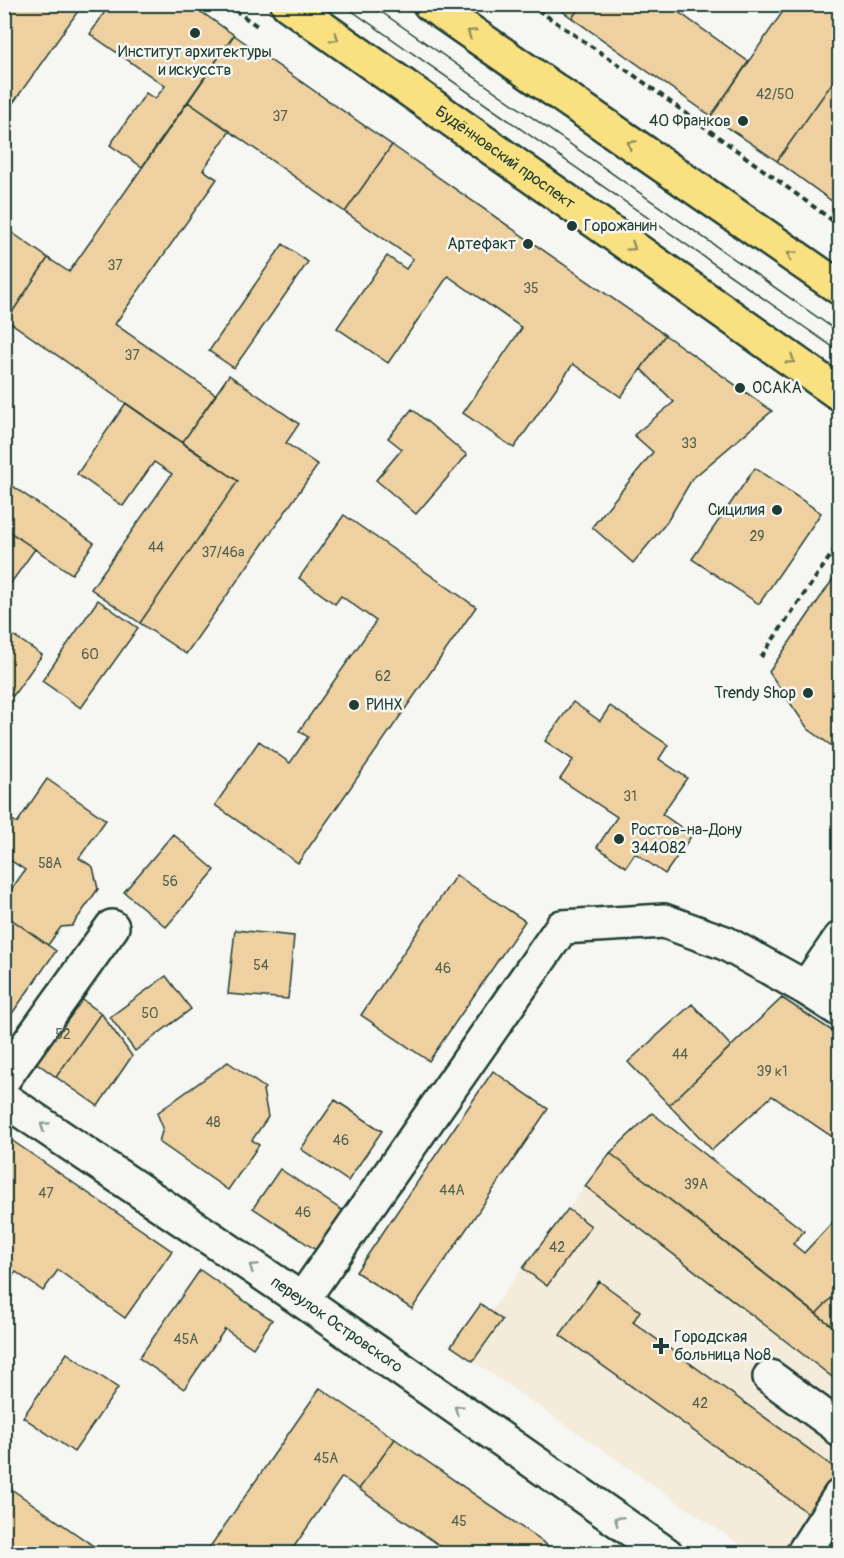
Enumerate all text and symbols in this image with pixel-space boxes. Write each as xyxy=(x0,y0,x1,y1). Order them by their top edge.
marker: Институт архитектуры и искусств xyxy=(188,26,202,40)
one-way arrow xyxy=(466,29,477,40)
one-way arrow xyxy=(329,31,340,42)
place label: Институт архитектуры и искусств xyxy=(118,42,272,80)
house number: 42/50 xyxy=(756,86,794,103)
street label: Будённовский проспект xyxy=(431,101,579,214)
house number: 37 xyxy=(272,108,288,125)
place label: 40 Франков xyxy=(649,111,731,131)
marker: 40 Франков xyxy=(736,114,750,128)
one-way arrow xyxy=(627,140,638,151)
place label: Горожанин xyxy=(584,216,657,236)
marker: Горожанин xyxy=(565,219,579,233)
place label: Артефакт xyxy=(447,234,516,254)
marker: Артефакт xyxy=(521,237,535,251)
one-way arrow xyxy=(625,240,636,251)
one-way arrow xyxy=(787,251,798,262)
house number: 37 xyxy=(107,257,123,274)
house number: 35 xyxy=(523,280,539,297)
house number: 37 xyxy=(124,347,140,364)
one-way arrow xyxy=(785,353,796,364)
place label: ОСАКА xyxy=(752,378,802,398)
marker: ОСАКА xyxy=(733,381,747,395)
house number: 33 xyxy=(681,435,697,452)
place label: Сицилия xyxy=(708,500,765,520)
marker: Сицилия xyxy=(770,503,784,517)
house number: 29 xyxy=(749,528,765,545)
house number: 44 xyxy=(148,539,164,556)
house number: 37/46а xyxy=(201,544,245,561)
house number: 60 xyxy=(81,646,99,663)
house number: 62 xyxy=(375,668,391,685)
place label: Trendy Shop xyxy=(714,683,796,703)
marker: Trendy Shop xyxy=(801,686,815,700)
place label: РИНХ xyxy=(366,695,403,715)
marker: РИНХ xyxy=(347,698,361,712)
house number: 31 xyxy=(623,788,637,805)
place label: Ростов-на-Дону 344082 xyxy=(631,820,742,858)
marker: Ростов-на-Дону 344082 xyxy=(612,832,626,846)
house number: 58А xyxy=(38,855,62,872)
house number: 56 xyxy=(162,873,178,890)
house number: 54 xyxy=(253,957,269,974)
house number: 46 xyxy=(435,960,451,977)
house number: 50 xyxy=(141,1005,159,1022)
house number: 52 xyxy=(55,1026,71,1043)
house number: 44 xyxy=(672,1046,688,1063)
house number: 39 к1 xyxy=(757,1063,787,1080)
house number: 48 xyxy=(205,1114,221,1131)
one-way arrow xyxy=(40,1122,51,1133)
house number: 46 xyxy=(333,1132,349,1149)
house number: 39А xyxy=(684,1176,708,1193)
house number: 44А xyxy=(439,1182,465,1199)
house number: 47 xyxy=(38,1185,54,1202)
house number: 46 xyxy=(295,1204,311,1221)
house number: 42 xyxy=(549,1239,565,1256)
one-way arrow xyxy=(249,1263,260,1274)
street label: переулок Островского xyxy=(267,1272,407,1377)
place label: Городская больница №8 xyxy=(674,1327,771,1365)
house number: 45А xyxy=(174,1331,198,1348)
marker: Городская больница №8 xyxy=(652,1337,670,1355)
house number: 42 xyxy=(692,1395,708,1412)
one-way arrow xyxy=(453,1405,464,1416)
house number: 45А xyxy=(314,1450,338,1467)
house number: 45 xyxy=(451,1513,467,1530)
one-way arrow xyxy=(614,1516,625,1527)

